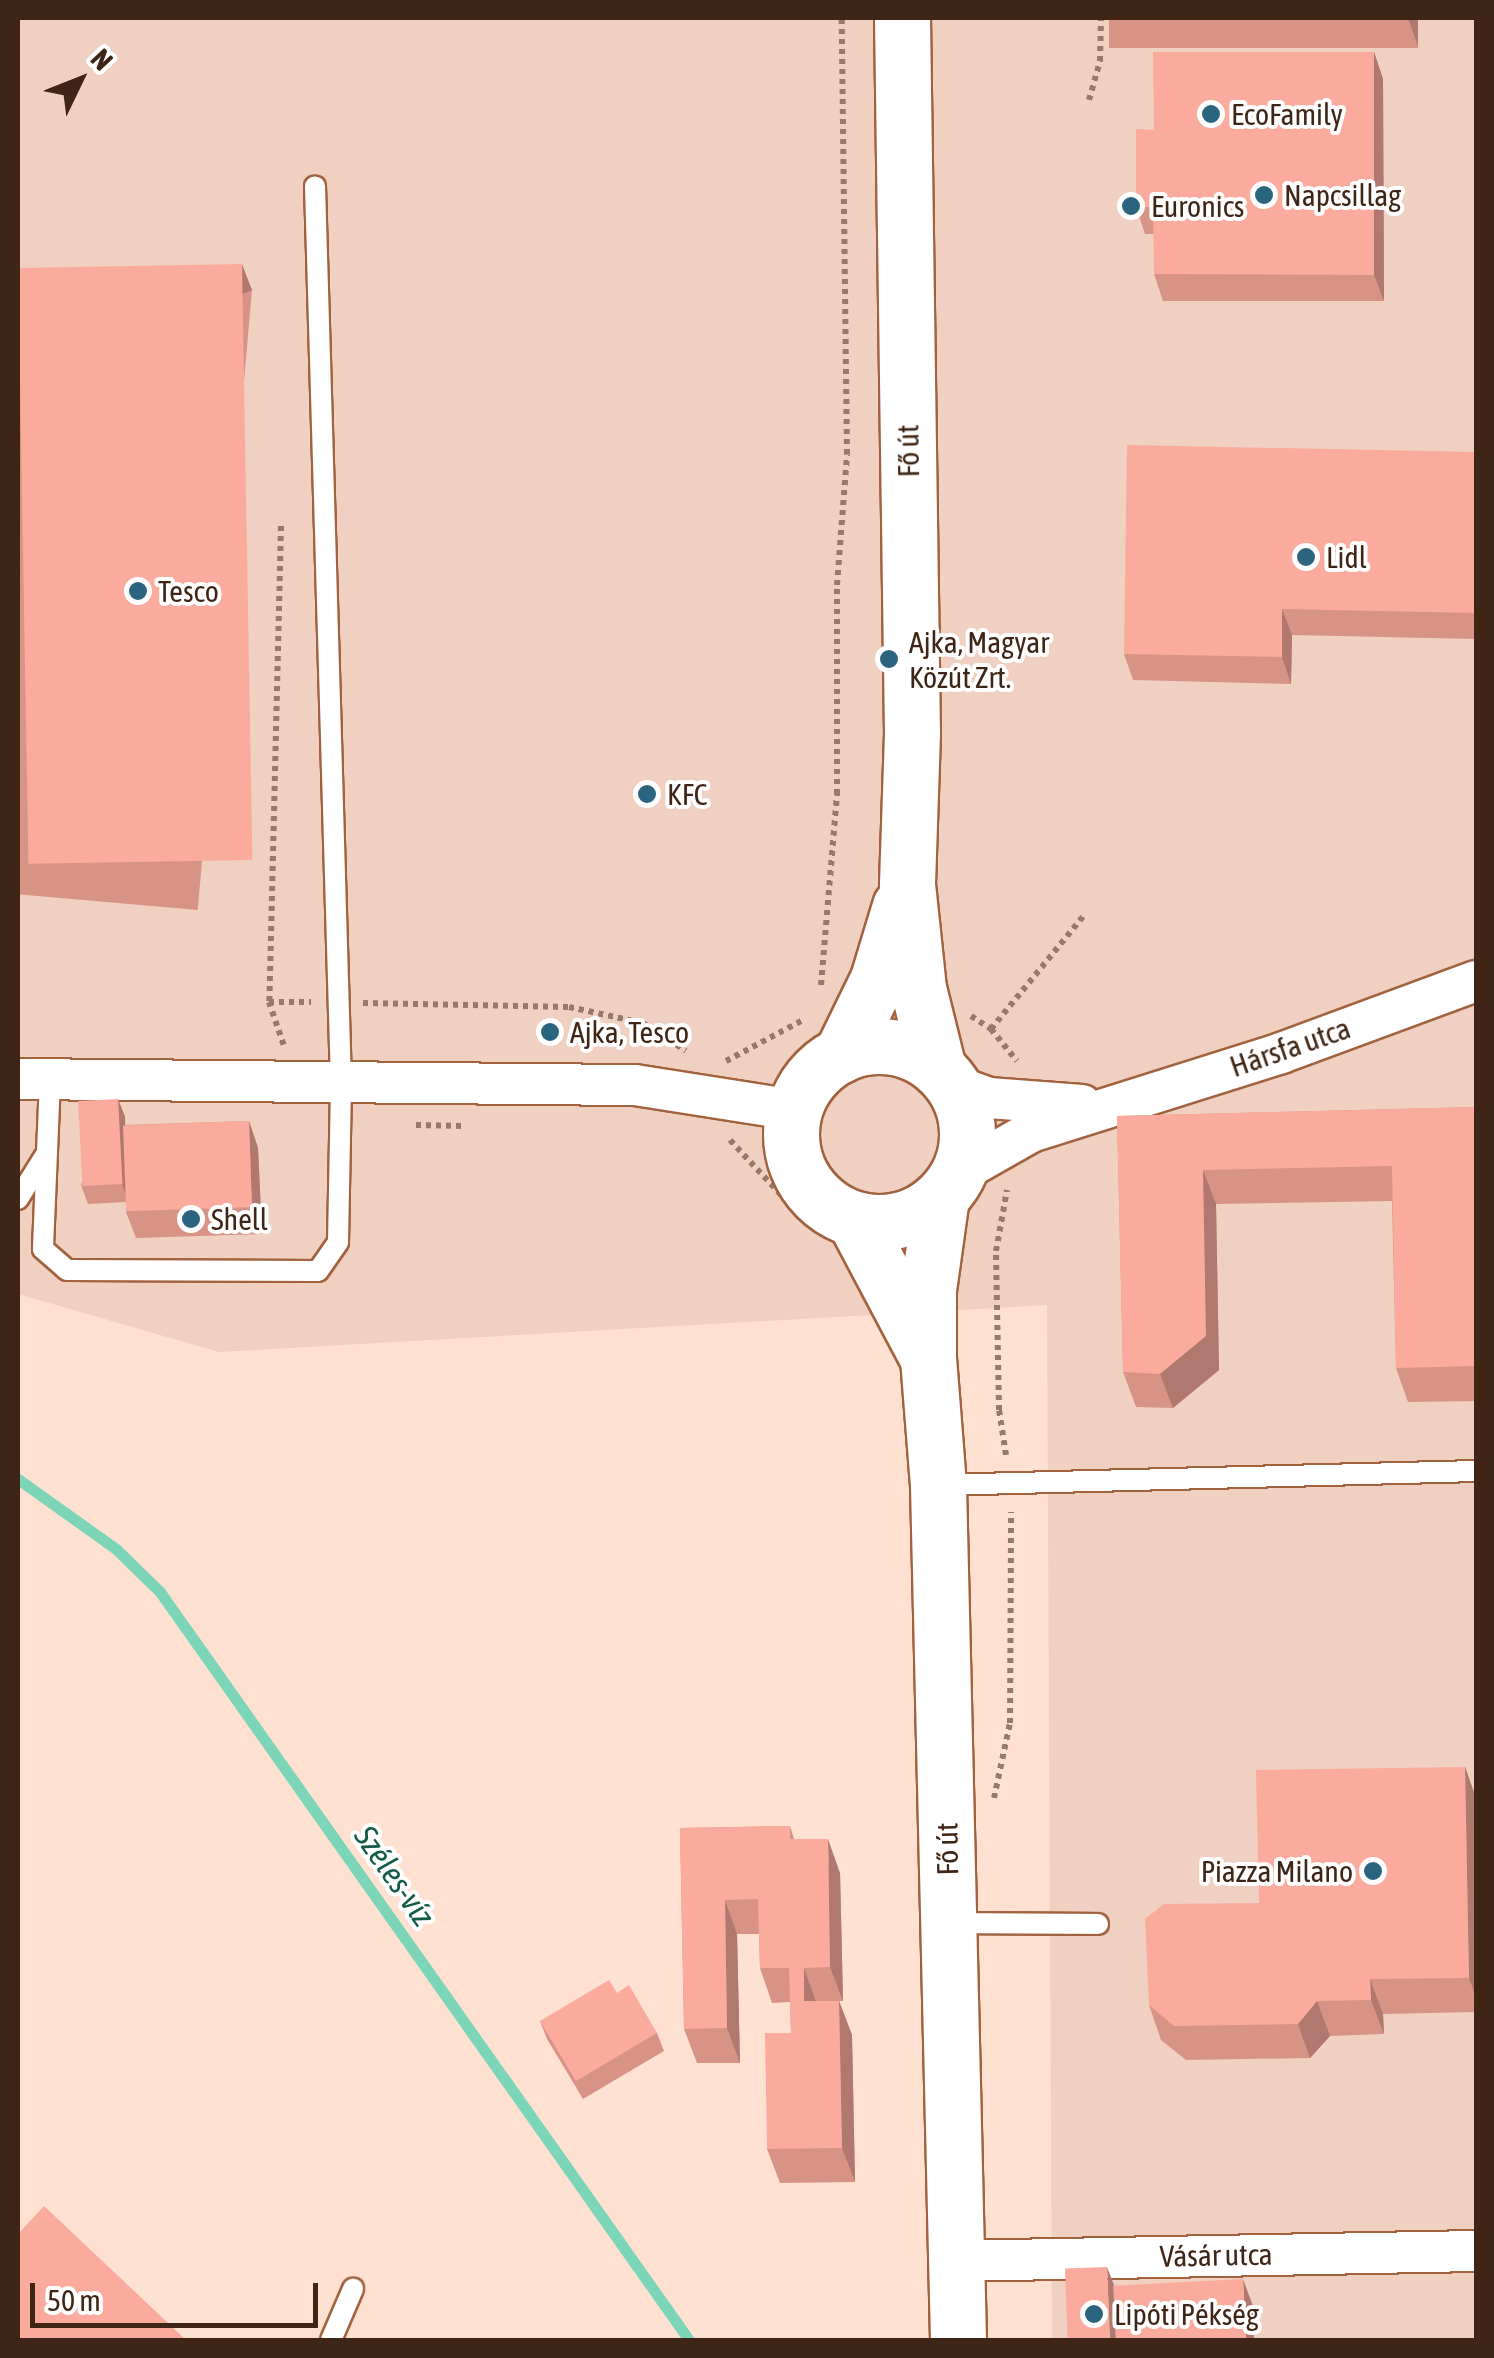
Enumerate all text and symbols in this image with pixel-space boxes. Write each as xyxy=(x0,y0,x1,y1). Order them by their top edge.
north arrow xyxy=(30,30,130,130)
text: N xyxy=(85,43,119,76)
place label: EcoFamily xyxy=(1231,96,1343,132)
marker: EcoFamily xyxy=(1200,103,1222,125)
place label: Napcsillag xyxy=(1284,177,1401,213)
marker: Napcsillag xyxy=(1253,184,1275,206)
place label: Euronics xyxy=(1151,188,1244,224)
marker: Euronics xyxy=(1120,195,1142,217)
street label: Fő út xyxy=(890,424,926,478)
place label: Lidl xyxy=(1326,539,1367,575)
marker: Lidl xyxy=(1295,546,1317,568)
place label: Tesco xyxy=(158,573,219,609)
marker: Tesco xyxy=(127,580,149,602)
place label: Ajka, Magyar Közút Zrt. xyxy=(909,624,1049,694)
marker: Ajka, Magyar Közút Zrt. xyxy=(878,648,900,670)
place label: KFC xyxy=(667,776,707,812)
marker: KFC xyxy=(636,783,658,805)
street label: Hársfa utca xyxy=(1225,1010,1355,1084)
place label: Ajka, Tesco xyxy=(570,1014,689,1050)
marker: Ajka, Tesco xyxy=(539,1021,561,1043)
place label: Shell xyxy=(211,1201,268,1237)
marker: Shell xyxy=(180,1208,202,1230)
water label: Széles-víz xyxy=(346,1819,442,1933)
street label: Fő út xyxy=(929,1822,965,1876)
place label: Piazza Milano xyxy=(1201,1853,1353,1889)
marker: Piazza Milano xyxy=(1362,1860,1384,1882)
street label: Vásár utca xyxy=(1159,2236,1273,2274)
scale bar xyxy=(35,2263,322,2325)
text: 50 m xyxy=(47,2283,101,2317)
place label: Lipóti Pékség xyxy=(1114,2296,1259,2332)
marker: Lipóti Pékség xyxy=(1083,2303,1105,2325)

